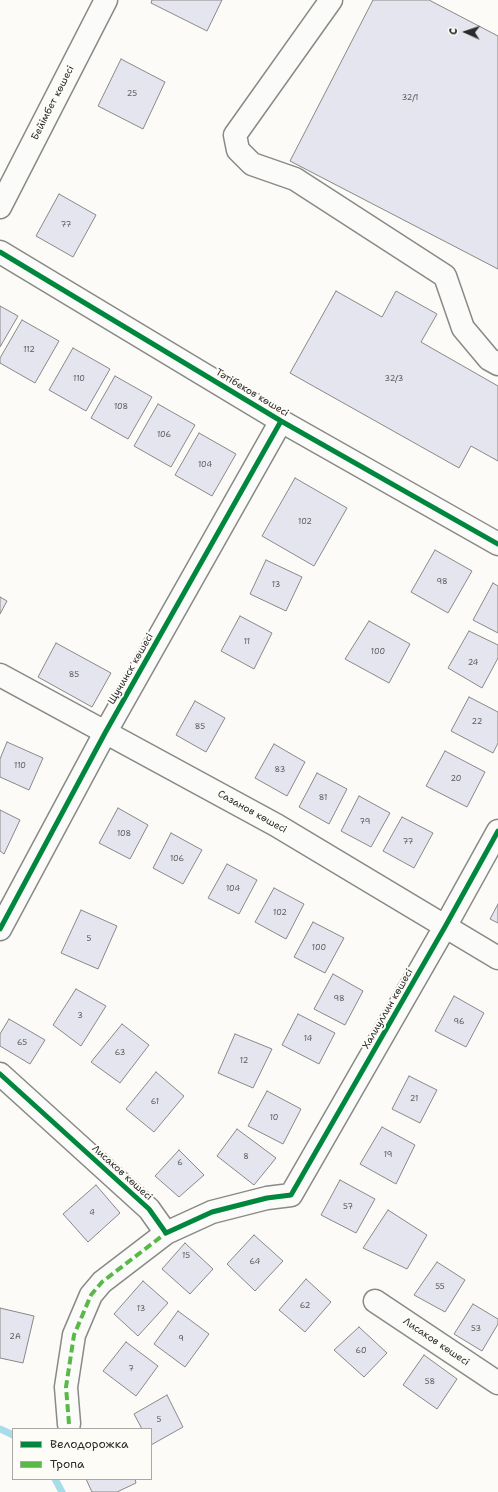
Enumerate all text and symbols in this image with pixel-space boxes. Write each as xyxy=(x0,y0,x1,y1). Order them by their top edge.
north arrow xyxy=(446,12,486,52)
text: С xyxy=(446,28,461,35)
street label: Бейімбет көшесі xyxy=(29,64,77,142)
house number: 25 xyxy=(127,89,137,99)
house number: 32/1 xyxy=(402,93,418,103)
house number: 77 xyxy=(61,220,71,230)
house number: 112 xyxy=(23,345,35,355)
street label: Тәтібеков көшесі xyxy=(213,366,291,420)
house number: 110 xyxy=(73,374,85,384)
house number: 32/3 xyxy=(385,374,403,384)
house number: 108 xyxy=(114,402,128,412)
house number: 106 xyxy=(157,430,171,440)
house number: 104 xyxy=(198,460,212,470)
house number: 102 xyxy=(298,517,312,527)
house number: 98 xyxy=(436,577,448,587)
house number: 13 xyxy=(272,580,280,590)
street label: Щучинск көшесі xyxy=(106,631,156,707)
house number: 11 xyxy=(244,637,250,647)
house number: 100 xyxy=(371,647,385,657)
house number: 24 xyxy=(468,658,478,668)
house number: 85 xyxy=(69,670,79,680)
house number: 22 xyxy=(472,717,482,727)
house number: 85 xyxy=(195,722,205,732)
house number: 110 xyxy=(14,761,26,771)
house number: 83 xyxy=(275,765,285,775)
house number: 20 xyxy=(451,774,461,784)
street label: Сазанов көшесі xyxy=(215,788,289,836)
house number: 81 xyxy=(319,793,327,803)
house number: 79 xyxy=(360,817,370,827)
house number: 108 xyxy=(117,829,131,839)
house number: 77 xyxy=(403,837,413,847)
house number: 106 xyxy=(170,854,184,864)
house number: 104 xyxy=(226,884,240,894)
house number: 102 xyxy=(273,908,287,918)
house number: 5 xyxy=(87,934,91,944)
house number: 100 xyxy=(312,943,326,953)
street label: Халиуллин көшесі xyxy=(360,967,416,1051)
house number: 98 xyxy=(333,994,345,1004)
house number: 3 xyxy=(77,1011,83,1021)
house number: 96 xyxy=(453,1017,465,1027)
house number: 14 xyxy=(304,1034,312,1044)
house number: 65 xyxy=(17,1038,27,1048)
house number: 63 xyxy=(115,1048,125,1058)
house number: 12 xyxy=(240,1056,248,1066)
house number: 21 xyxy=(410,1094,418,1104)
house number: 61 xyxy=(151,1097,159,1107)
house number: 10 xyxy=(270,1113,278,1123)
street label: Лисаков көшесі xyxy=(89,1143,155,1203)
house number: 19 xyxy=(384,1150,392,1160)
house number: 8 xyxy=(243,1152,249,1162)
house number: 6 xyxy=(177,1158,183,1168)
house number: 57 xyxy=(343,1202,353,1212)
house number: 4 xyxy=(89,1208,95,1218)
house number: 15 xyxy=(182,1251,190,1261)
house number: 64 xyxy=(250,1257,260,1267)
house number: 55 xyxy=(435,1282,445,1292)
house number: 62 xyxy=(300,1301,310,1311)
house number: 13 xyxy=(137,1304,145,1314)
street label: Лисаков көшесі xyxy=(401,1315,471,1369)
house number: 53 xyxy=(471,1324,481,1334)
house number: 2А xyxy=(9,1332,21,1342)
house number: 9 xyxy=(178,1334,184,1344)
house number: 60 xyxy=(356,1346,366,1356)
house number: 7 xyxy=(128,1364,134,1374)
house number: 58 xyxy=(425,1377,435,1387)
house number: 5 xyxy=(157,1415,161,1425)
legend xyxy=(12,1428,152,1480)
text: Велодорожка xyxy=(50,1436,128,1452)
text: Тропа xyxy=(50,1456,84,1472)

